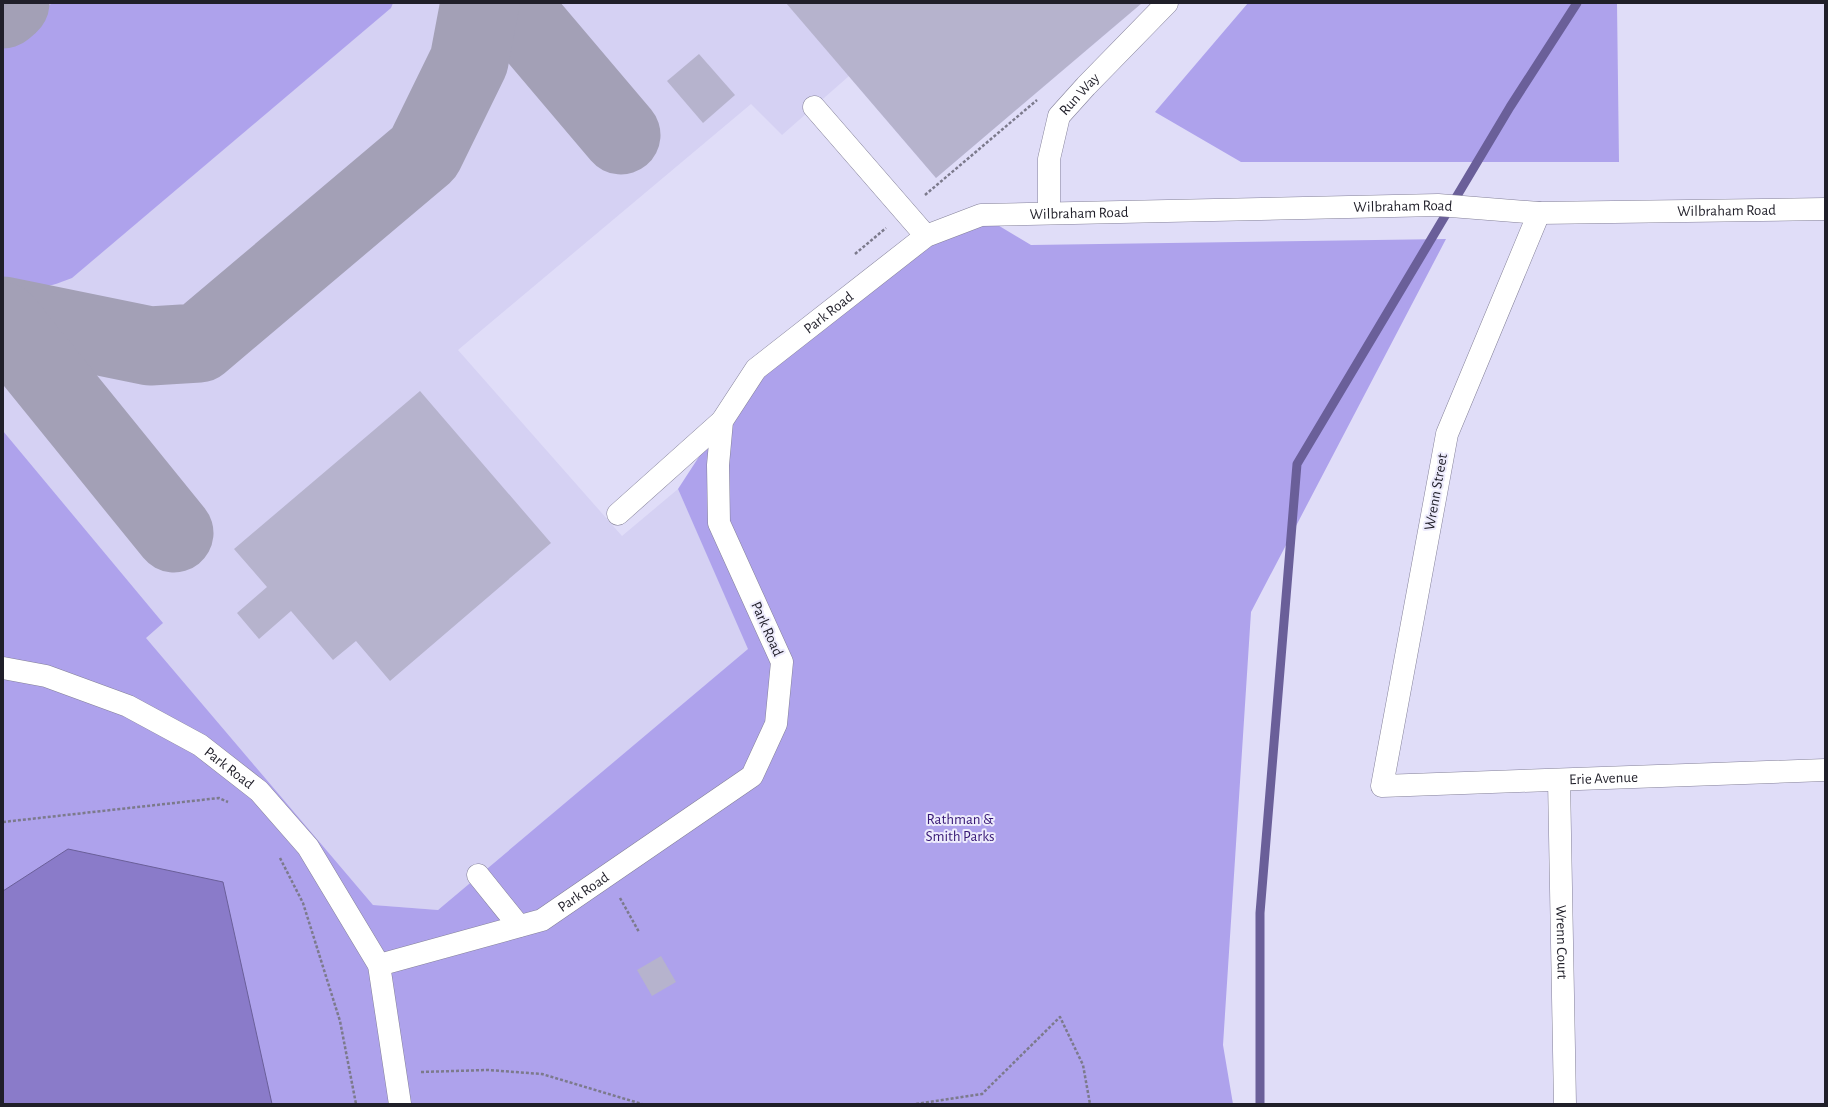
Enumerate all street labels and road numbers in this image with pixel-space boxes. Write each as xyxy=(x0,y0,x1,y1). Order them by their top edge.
street label: Run Way xyxy=(1056,69,1102,118)
street label: Wilbraham Road xyxy=(1353,198,1453,214)
street label: Wilbraham Road xyxy=(1677,202,1776,219)
street label: Wilbraham Road xyxy=(1029,204,1129,221)
street label: Park Road xyxy=(801,288,856,336)
street label: Wrenn Street xyxy=(1422,452,1450,532)
street label: Park Road xyxy=(748,599,786,659)
street label: Park Road xyxy=(202,744,257,792)
street label: Erie Avenue xyxy=(1569,769,1638,787)
street label: Park Road xyxy=(555,869,612,914)
street label: Wrenn Court xyxy=(1554,905,1570,979)

